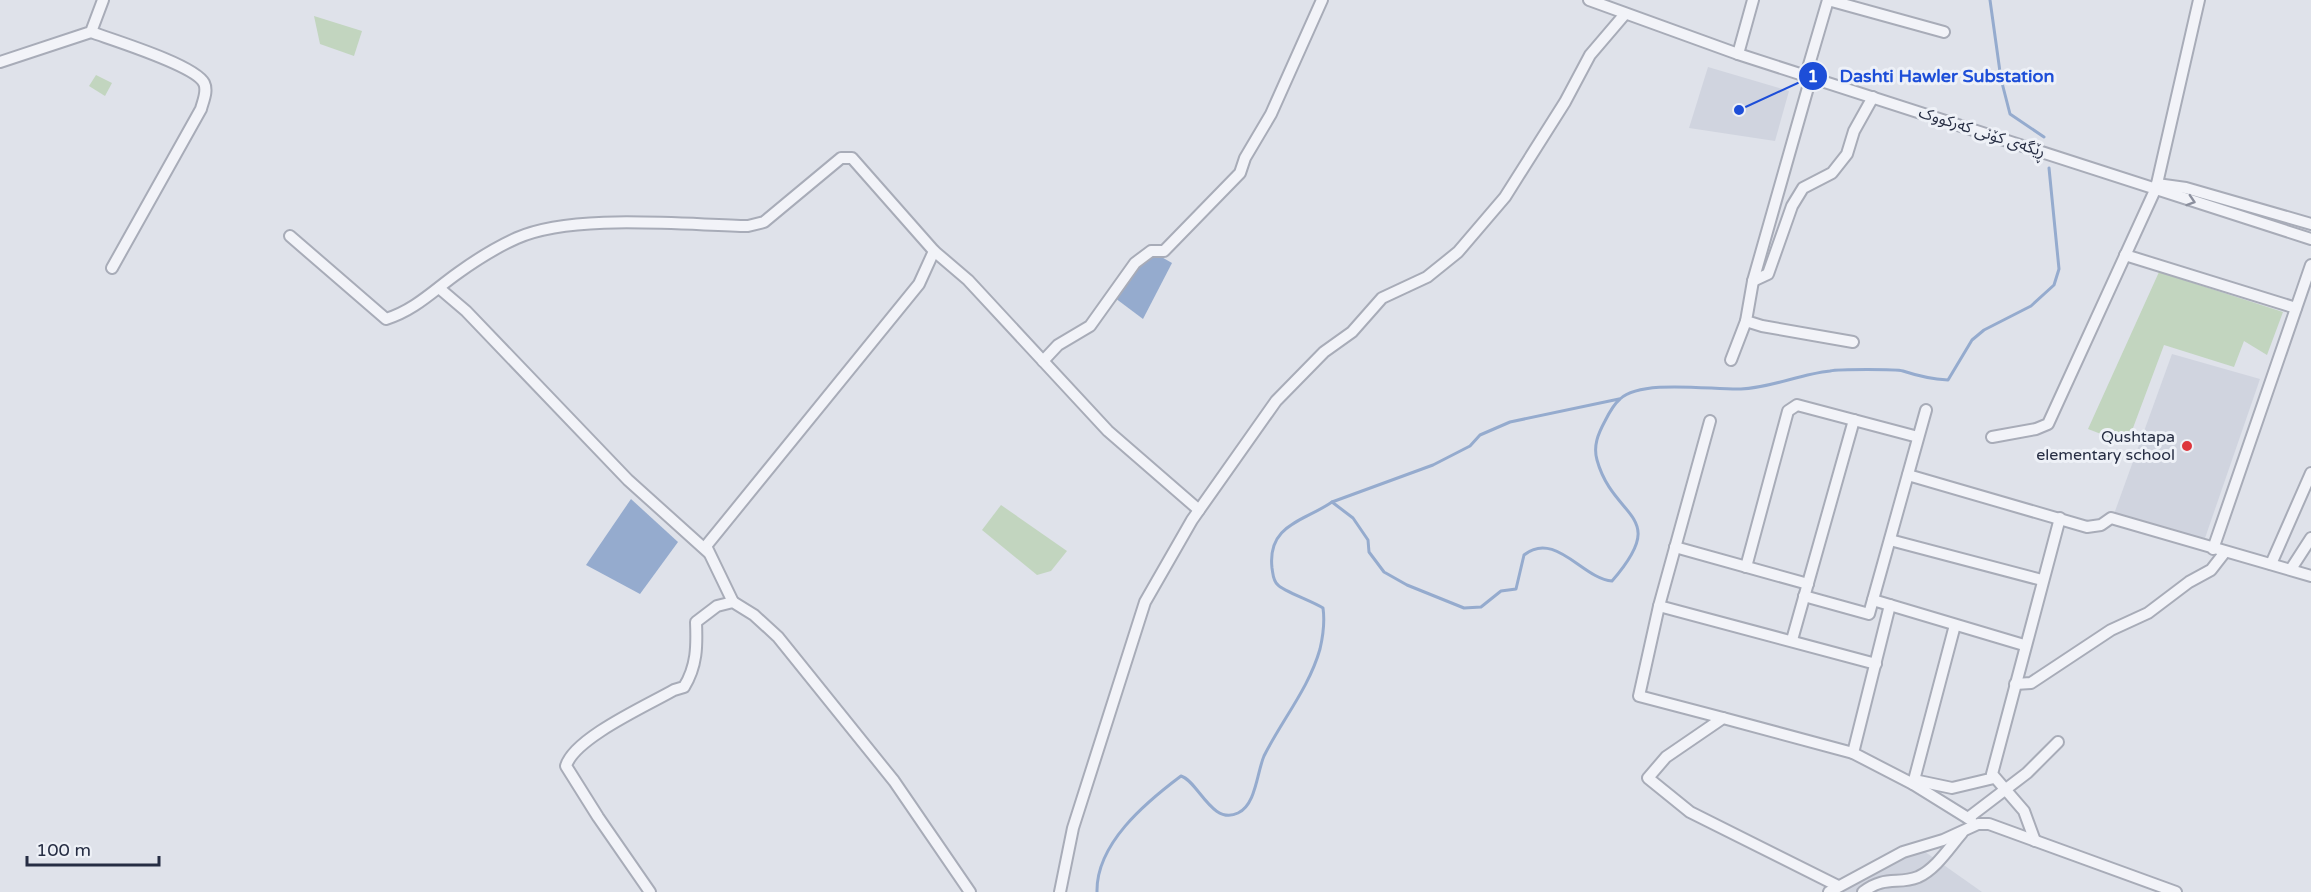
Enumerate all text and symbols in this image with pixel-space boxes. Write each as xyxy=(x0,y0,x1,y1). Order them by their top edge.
callout: Dashti Hawler Substation xyxy=(1798,58,2067,94)
text: 1 xyxy=(1807,65,1819,87)
text: Dashti Hawler Substation xyxy=(1840,65,2054,87)
street label: ڕێگەی کۆنی کەرکووک xyxy=(1915,102,2048,165)
one-way arrow xyxy=(2185,194,2196,206)
place label: Qushtapa elementary school xyxy=(2036,427,2175,465)
marker: Qushtapa elementary school xyxy=(2180,439,2194,453)
scale bar xyxy=(27,829,159,867)
text: 100 m xyxy=(36,839,91,861)

